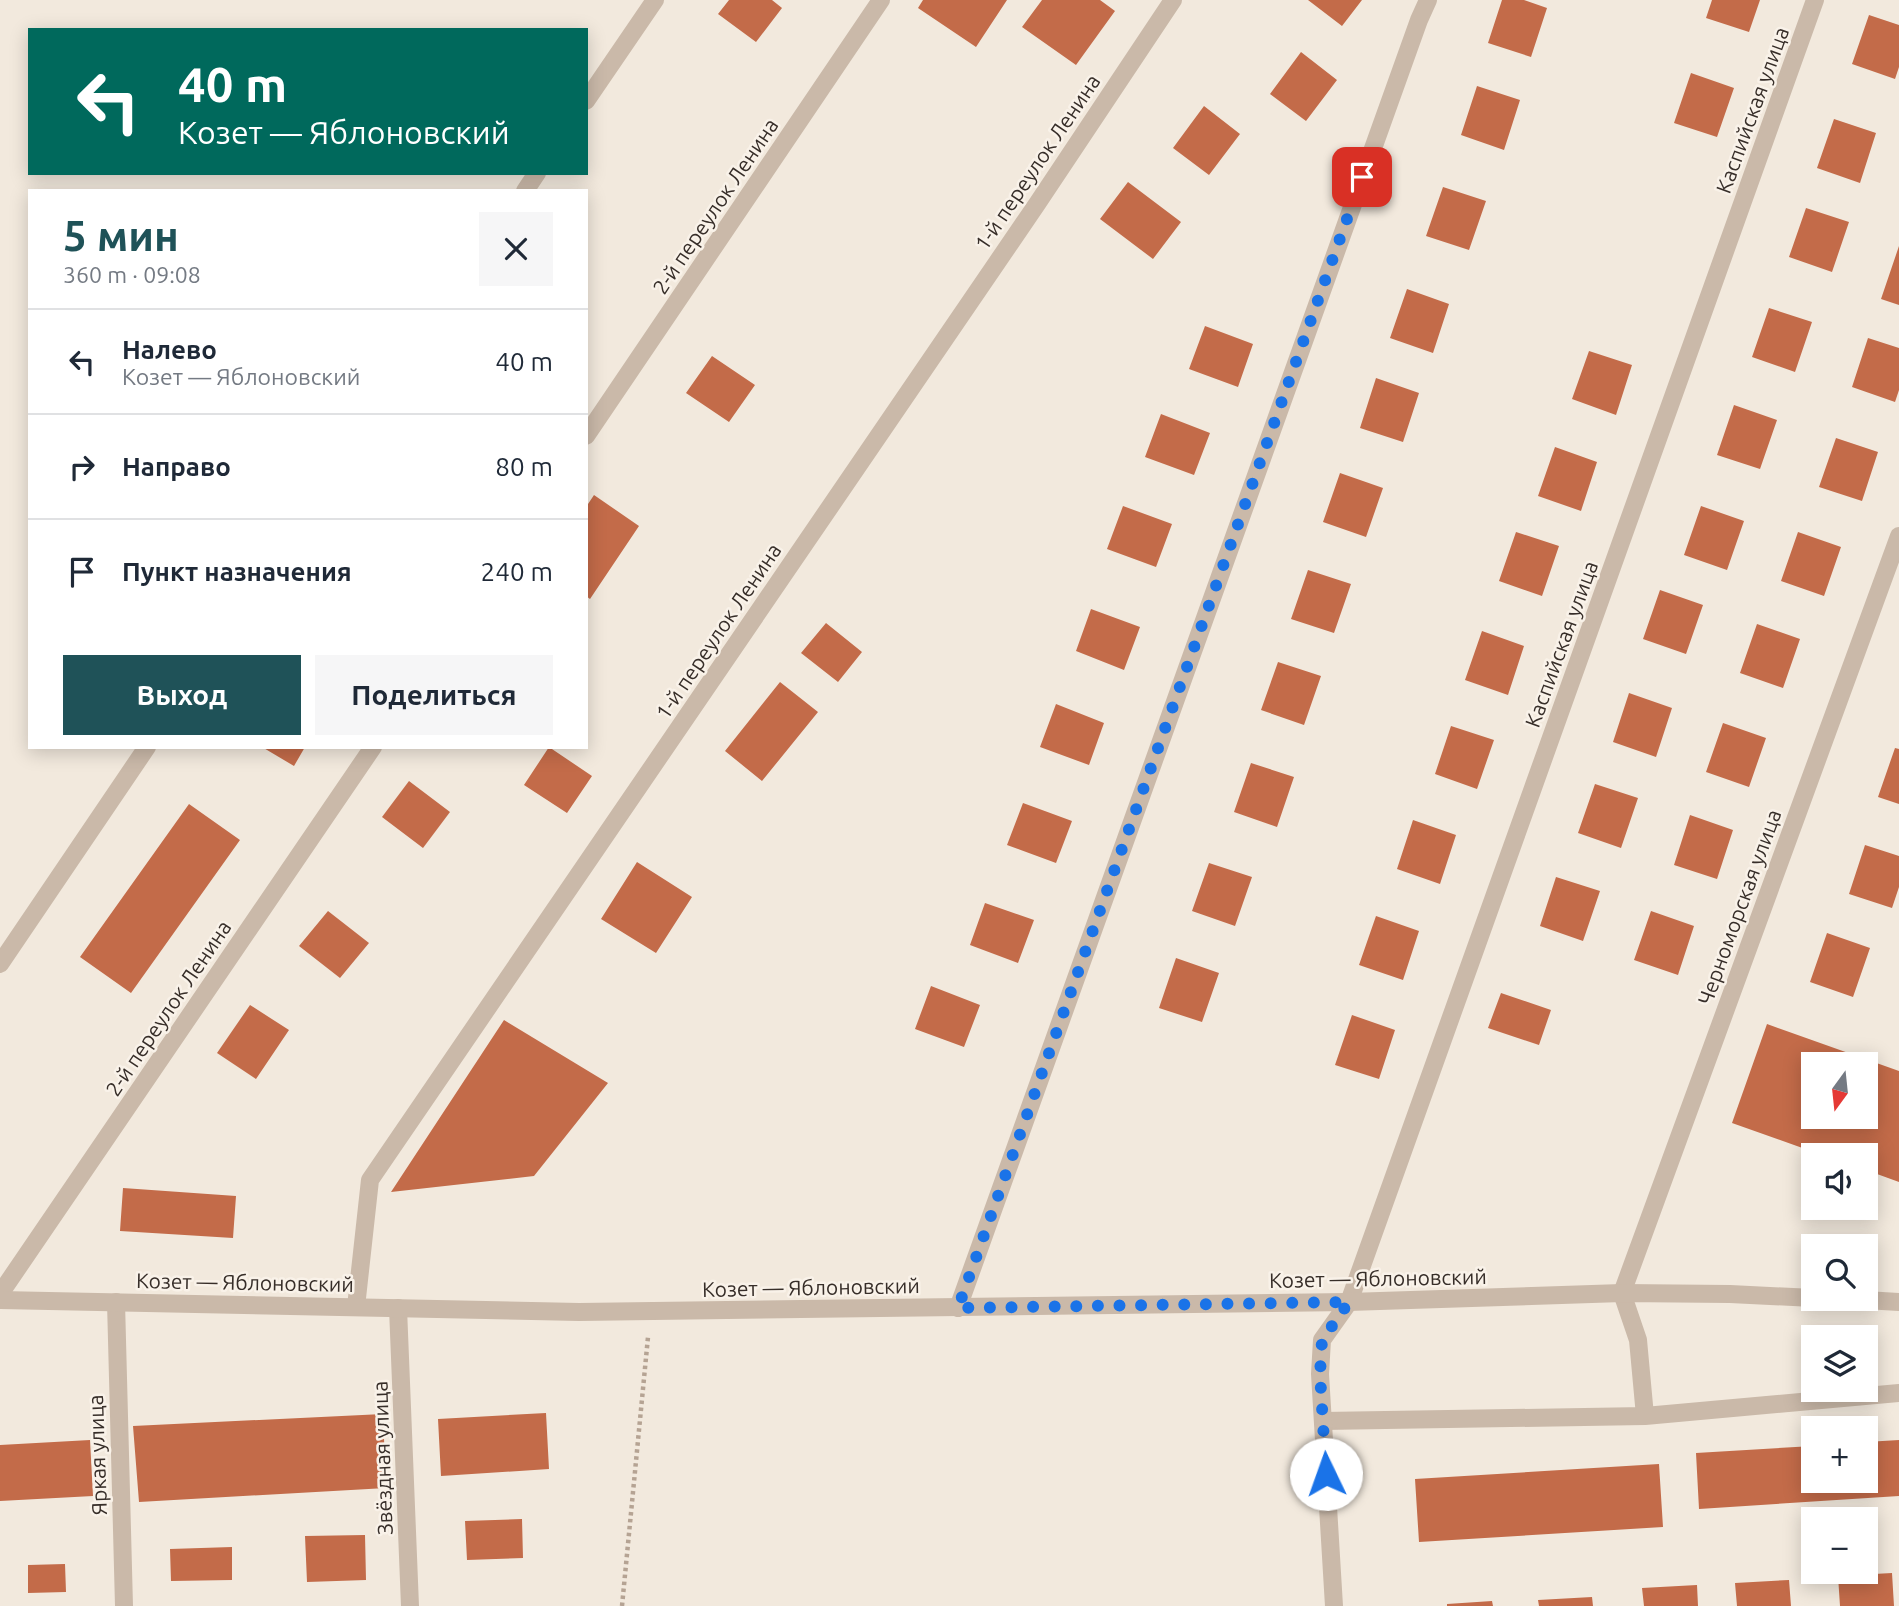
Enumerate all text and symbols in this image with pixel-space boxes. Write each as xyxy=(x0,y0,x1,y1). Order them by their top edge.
street label: Каспийская улица xyxy=(1711,24,1793,196)
icon: left xyxy=(63,56,154,147)
text: 40 m xyxy=(178,56,287,111)
street label: 1-й переулок Ленина xyxy=(969,70,1105,254)
text: Козет — Яблоновский xyxy=(178,114,510,150)
street label: 2-й переулок Ленина xyxy=(647,114,783,298)
pin xyxy=(1332,147,1392,207)
icon: arrive xyxy=(1343,158,1381,196)
text: 5 мин xyxy=(63,212,179,259)
button: close xyxy=(479,212,553,286)
text: 360 m · 09:08 xyxy=(63,262,201,287)
text: Налево xyxy=(122,335,217,364)
icon: left xyxy=(63,343,101,381)
text: 40 m xyxy=(495,347,553,376)
text: Козет — Яблоновский xyxy=(122,364,360,389)
icon: right xyxy=(63,448,101,486)
text: Направо xyxy=(122,452,231,481)
text: 80 m xyxy=(495,452,553,481)
street label: 1-й переулок Ленина xyxy=(650,539,786,723)
icon: arrive xyxy=(63,553,101,591)
text: Пункт назначения xyxy=(122,557,352,586)
text: 240 m xyxy=(481,557,553,586)
street label: Каспийская улица xyxy=(1520,558,1602,730)
button: Выход xyxy=(63,655,301,735)
button: Поделиться xyxy=(315,655,553,735)
street label: Черноморская улица xyxy=(1692,806,1786,1008)
street label: 2-й переулок Ленина xyxy=(100,916,236,1100)
north arrow xyxy=(1801,1052,1878,1129)
map controls xyxy=(1801,1052,1878,1584)
button: sound xyxy=(1801,1143,1878,1220)
button: search xyxy=(1801,1234,1878,1311)
street label: Козет — Яблоновский xyxy=(1269,1264,1487,1292)
street label: Козет — Яблоновский xyxy=(136,1268,354,1296)
street label: Козет — Яблоновский xyxy=(702,1273,920,1301)
button: layers xyxy=(1801,1325,1878,1402)
street label: Звёздная улица xyxy=(367,1381,397,1535)
street label: Яркая улица xyxy=(83,1394,111,1516)
button: + xyxy=(1801,1416,1878,1493)
position arrow xyxy=(1289,1437,1363,1511)
button: − xyxy=(1801,1507,1878,1584)

